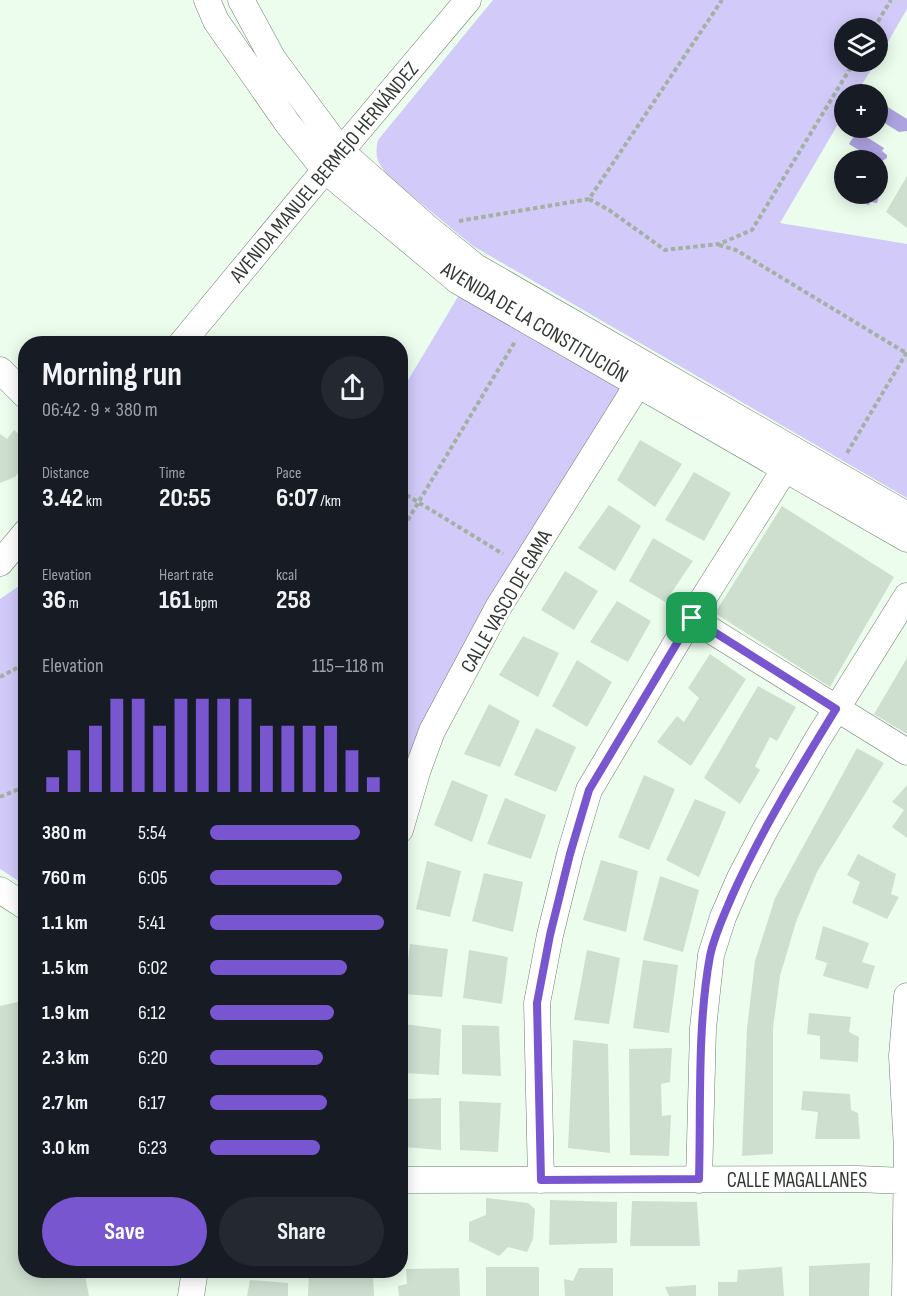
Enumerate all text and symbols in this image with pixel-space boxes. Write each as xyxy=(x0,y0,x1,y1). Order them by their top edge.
map controls xyxy=(834,18,888,204)
button: layers xyxy=(834,18,888,72)
street label: AVENIDA MANUEL BERMEJO HERNÁNDEZ xyxy=(224,57,424,288)
button: + xyxy=(834,84,888,138)
button: − xyxy=(834,150,888,204)
street label: AVENIDA DE LA CONSTITUCIÓN xyxy=(436,256,633,388)
text: Morning run xyxy=(42,355,182,395)
button: share xyxy=(321,356,384,419)
text: 06:42 · 9 × 380 m xyxy=(42,398,158,422)
text: Distance xyxy=(42,464,89,483)
text: Time xyxy=(159,464,185,483)
text: Pace xyxy=(276,464,301,483)
text: 3.42 xyxy=(42,483,83,514)
text: 20:55 xyxy=(159,483,211,514)
text: 6:07 xyxy=(276,483,318,514)
text: km xyxy=(83,492,102,511)
text: /km xyxy=(318,492,341,511)
street label: CALLE VASCO DE GAMA xyxy=(455,525,558,677)
text: Elevation xyxy=(42,566,91,585)
text: Heart rate xyxy=(159,566,214,585)
text: kcal xyxy=(276,566,297,585)
text: 36 xyxy=(42,585,66,616)
text: 161 xyxy=(159,585,192,616)
text: 258 xyxy=(276,585,311,616)
pin xyxy=(666,592,717,643)
text: m xyxy=(66,594,79,613)
text: bpm xyxy=(192,594,218,613)
icon: arrive xyxy=(675,601,708,634)
text: Elevation xyxy=(42,654,104,678)
text: 115–118 m xyxy=(312,654,384,678)
text: 380 m xyxy=(42,821,86,845)
text: 5:54 xyxy=(138,821,166,845)
text: 760 m xyxy=(42,866,86,890)
text: 6:05 xyxy=(138,866,167,890)
text: 1.1 km xyxy=(42,911,88,935)
text: 5:41 xyxy=(138,911,165,935)
text: 1.5 km xyxy=(42,956,88,980)
text: 6:02 xyxy=(138,956,168,980)
text: 1.9 km xyxy=(42,1001,89,1025)
text: 6:12 xyxy=(138,1001,166,1025)
text: 2.3 km xyxy=(42,1046,89,1070)
text: 6:20 xyxy=(138,1046,168,1070)
text: 2.7 km xyxy=(42,1091,88,1115)
text: 6:17 xyxy=(138,1091,166,1115)
text: 3.0 km xyxy=(42,1136,89,1160)
text: 6:23 xyxy=(138,1136,167,1160)
street label: CALLE MAGALLANES xyxy=(727,1168,867,1193)
button: Save xyxy=(42,1197,207,1266)
button: Share xyxy=(219,1197,384,1266)

